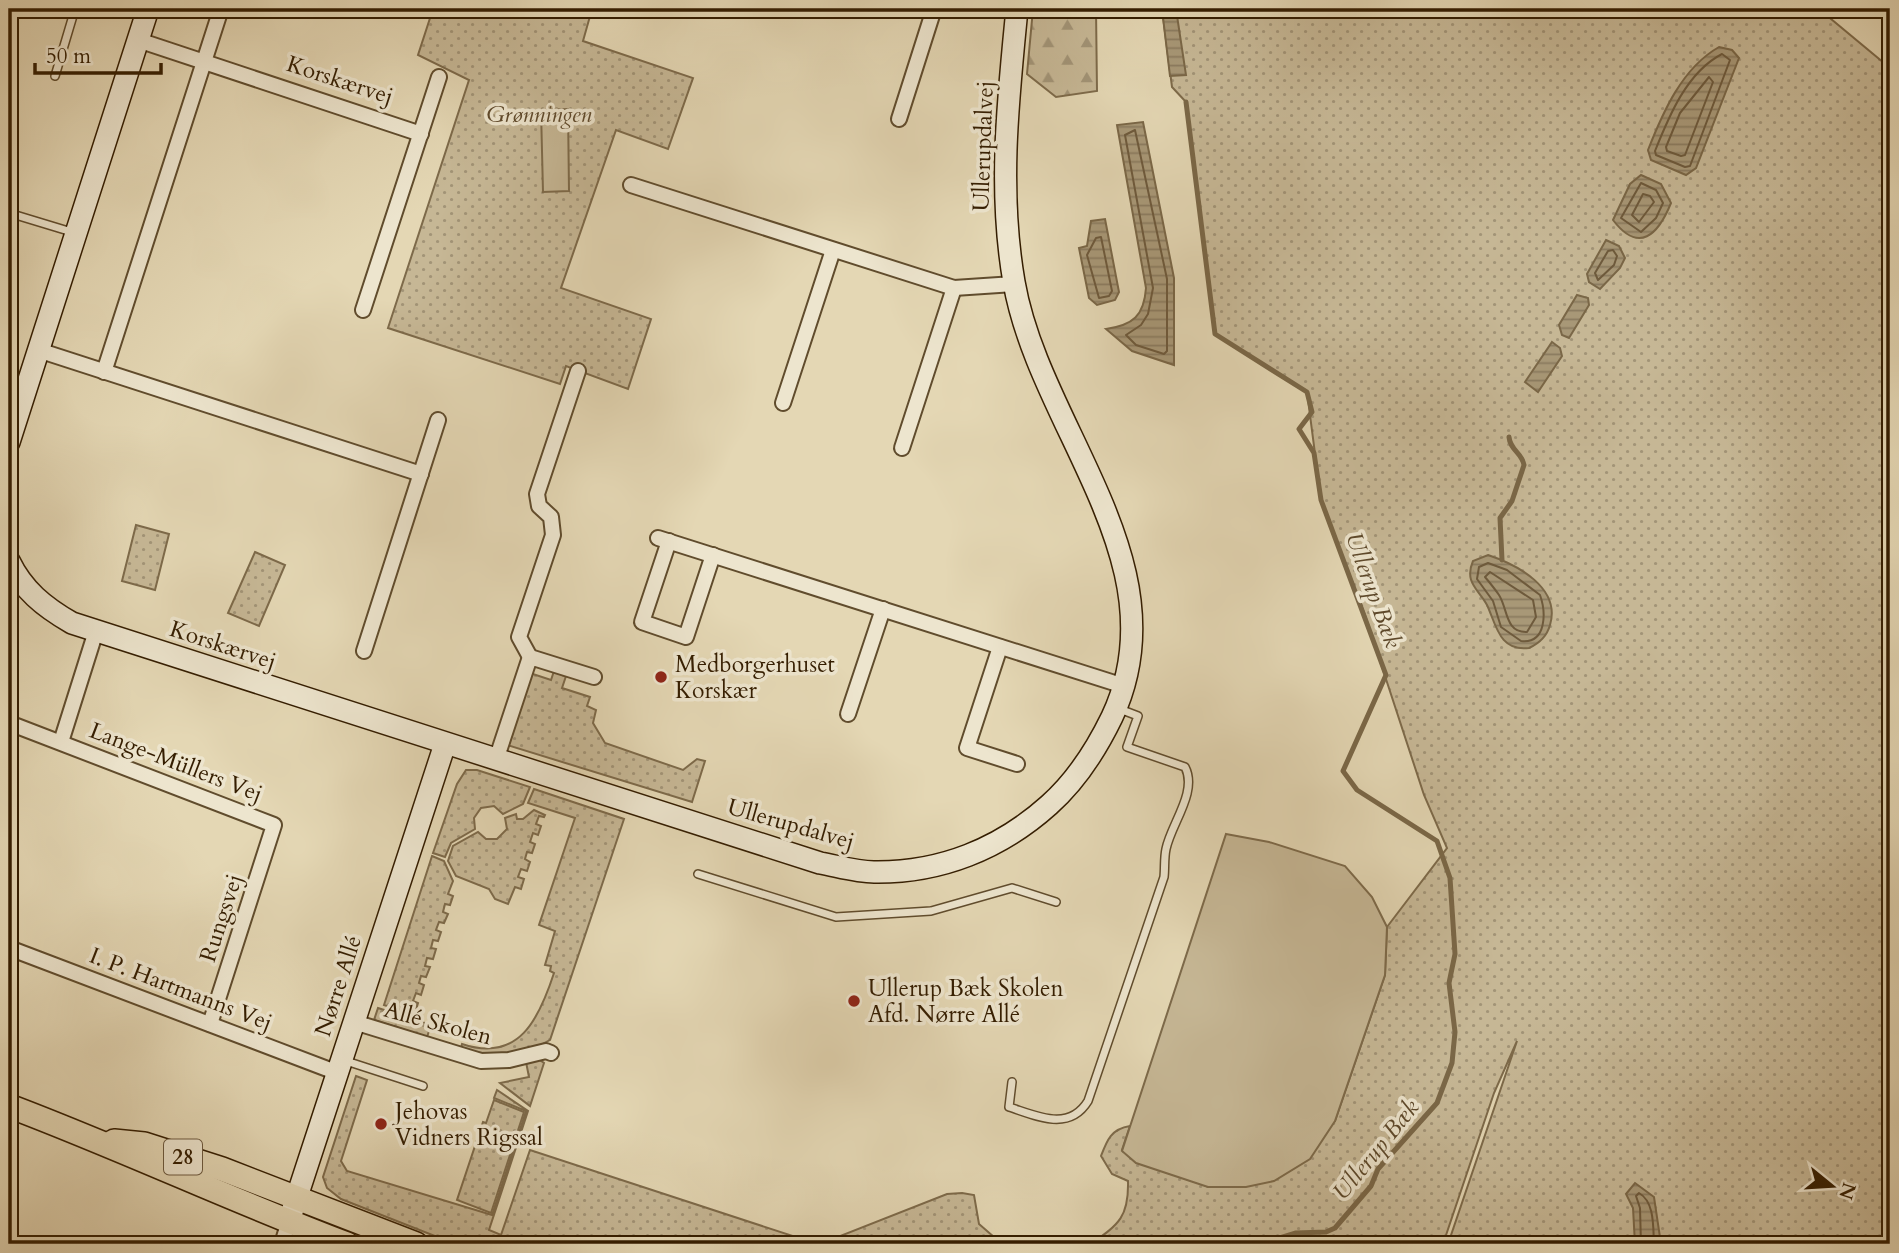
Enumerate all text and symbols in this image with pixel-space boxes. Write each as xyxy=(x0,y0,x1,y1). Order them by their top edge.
scale bar xyxy=(35,32,161,76)
text: 50 m xyxy=(46,42,91,71)
street label: Korskærvej xyxy=(283,48,397,112)
street label: Ullerupdalvej xyxy=(965,80,1001,212)
park label: Grønningen xyxy=(486,99,593,130)
water label: Ullerup Bæk xyxy=(1337,527,1409,653)
street label: Korskærvej xyxy=(166,613,280,677)
place label: Medborgerhuset Korskær xyxy=(675,649,835,706)
marker: Medborgerhuset Korskær xyxy=(653,669,669,685)
street label: Lange-Müllers Vej xyxy=(85,715,267,809)
street label: Ullerupdalvej xyxy=(724,791,858,857)
street label: Rungsvej xyxy=(192,870,250,966)
street label: Nørre Allé xyxy=(307,932,369,1040)
street label: I. P. Hartmanns Vej xyxy=(85,940,277,1038)
place label: Ullerup Bæk Skolen Afd. Nørre Allé xyxy=(868,973,1064,1030)
marker: Ullerup Bæk Skolen Afd. Nørre Allé xyxy=(846,993,862,1009)
street label: Allé Skolen xyxy=(381,994,495,1052)
water label: Ullerup Bæk xyxy=(1325,1092,1427,1208)
place label: Jehovas Vidners Rigssal xyxy=(392,1096,543,1153)
marker: Jehovas Vidners Rigssal xyxy=(373,1116,389,1132)
road number: 28 xyxy=(164,1140,202,1174)
north arrow xyxy=(1798,1152,1868,1222)
text: N xyxy=(1832,1179,1862,1203)

